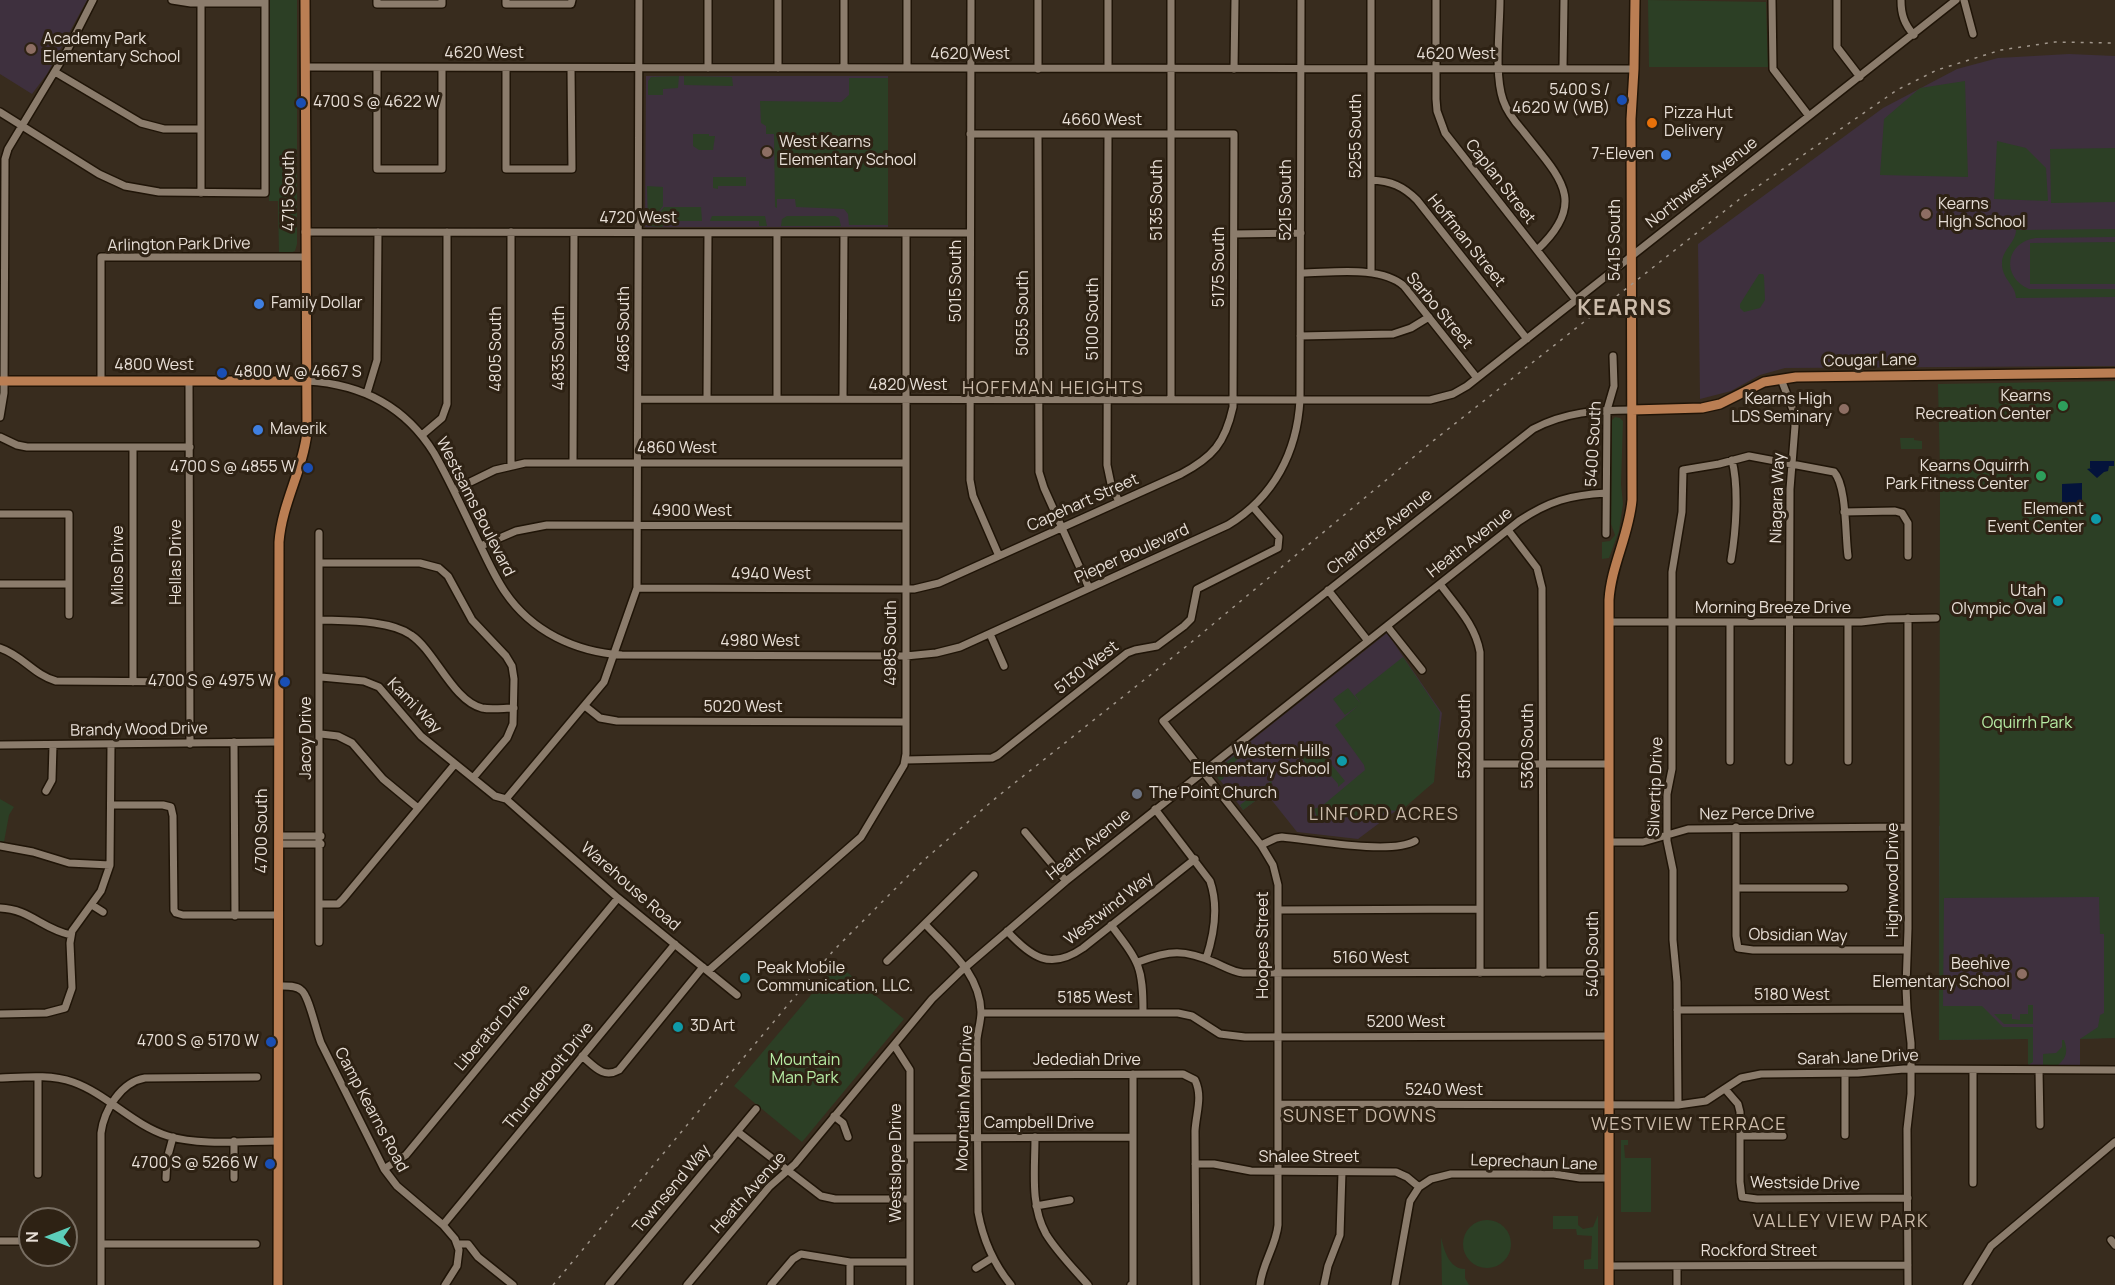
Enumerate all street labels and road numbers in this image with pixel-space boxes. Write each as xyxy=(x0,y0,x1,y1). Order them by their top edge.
street label: 4620 West xyxy=(444,44,524,64)
street label: 4620 West xyxy=(930,45,1010,65)
street label: 4620 West xyxy=(1416,45,1496,65)
street label: 5255 South xyxy=(1347,94,1367,178)
street label: 4660 West xyxy=(1062,111,1142,131)
street label: Northwest Avenue xyxy=(1642,134,1762,232)
street label: Caplan Street xyxy=(1461,136,1539,228)
street label: 4715 South xyxy=(280,151,300,231)
street label: 5135 South xyxy=(1148,159,1168,241)
street label: 5215 South xyxy=(1277,159,1297,241)
street label: Hoffman Street xyxy=(1423,191,1509,291)
street label: 5415 South xyxy=(1606,199,1626,281)
street label: 4720 West xyxy=(599,209,677,229)
street label: 5175 South xyxy=(1210,227,1230,307)
street label: Arlington Park Drive xyxy=(107,234,251,256)
street label: 5015 South xyxy=(947,240,967,322)
street label: Sarbo Street xyxy=(1402,269,1476,353)
street label: 5055 South xyxy=(1014,270,1034,356)
street label: 5100 South xyxy=(1084,278,1104,360)
street label: 4865 South xyxy=(615,286,635,372)
street label: 4805 South xyxy=(487,306,507,392)
street label: 4835 South xyxy=(550,306,570,390)
street label: Cougar Lane xyxy=(1823,351,1917,371)
street label: 4800 West xyxy=(114,356,194,376)
street label: 4820 West xyxy=(869,376,947,396)
street label: 5400 South xyxy=(1582,400,1606,488)
street label: Westsams Boulevard xyxy=(432,434,518,580)
street label: 4860 West xyxy=(637,439,717,459)
street label: Niagara Way xyxy=(1767,452,1789,544)
street label: Capehart Street xyxy=(1024,470,1142,536)
street label: Charlotte Avenue xyxy=(1324,485,1436,579)
street label: 4900 West xyxy=(652,502,732,522)
street label: Heath Avenue xyxy=(1424,504,1516,582)
street label: Hellas Drive xyxy=(167,519,187,605)
street label: Pieper Boulevard xyxy=(1072,520,1192,588)
street label: Milos Drive xyxy=(109,525,129,605)
street label: 4940 West xyxy=(731,565,811,585)
street label: Morning Breeze Drive xyxy=(1695,599,1851,619)
street label: 4985 South xyxy=(882,600,902,686)
street label: 4980 West xyxy=(720,632,800,652)
street label: 5130 West xyxy=(1051,637,1123,699)
street label: Kami Way xyxy=(383,674,445,738)
street label: 5320 South xyxy=(1456,694,1476,778)
street label: Jacoy Drive xyxy=(297,696,317,780)
street label: 5020 West xyxy=(703,698,783,718)
street label: 5360 South xyxy=(1519,703,1539,789)
street label: Brandy Wood Drive xyxy=(70,719,208,741)
street label: Silvertip Drive xyxy=(1645,736,1667,838)
street label: 4700 South xyxy=(253,789,273,873)
street label: Nez Perce Drive xyxy=(1699,803,1815,825)
street label: Heath Avenue xyxy=(1043,805,1135,885)
street label: Highwood Drive xyxy=(1884,823,1904,937)
street label: Warehouse Road xyxy=(576,839,684,935)
street label: Westwind Way xyxy=(1061,868,1157,950)
street label: Hoopes Street xyxy=(1254,891,1274,999)
street label: 5400 South xyxy=(1584,911,1604,997)
street label: Obsidian Way xyxy=(1748,926,1848,946)
street label: 5160 West xyxy=(1333,949,1409,969)
street label: Liberator Drive xyxy=(451,981,535,1075)
street label: 5180 West xyxy=(1754,986,1830,1006)
street label: 5185 West xyxy=(1057,989,1133,1009)
street label: 5200 West xyxy=(1367,1013,1445,1033)
street label: Thunderbolt Drive xyxy=(500,1019,598,1133)
street label: Mountain Men Drive xyxy=(953,1025,977,1171)
street label: Camp Kearns Road xyxy=(330,1044,412,1176)
street label: Sarah Jane Drive xyxy=(1797,1046,1919,1070)
street label: Jedediah Drive xyxy=(1033,1051,1141,1071)
street label: 5240 West xyxy=(1405,1081,1483,1101)
street label: Westslope Drive xyxy=(887,1103,907,1223)
street label: Campbell Drive xyxy=(984,1114,1094,1134)
street label: Townsend Way xyxy=(629,1141,715,1237)
street label: Heath Avenue xyxy=(707,1148,791,1238)
street label: Shalee Street xyxy=(1259,1148,1359,1168)
street label: Leprechaun Lane xyxy=(1470,1151,1598,1175)
street label: Westside Drive xyxy=(1750,1173,1860,1195)
street label: Rockford Street xyxy=(1701,1242,1817,1262)

